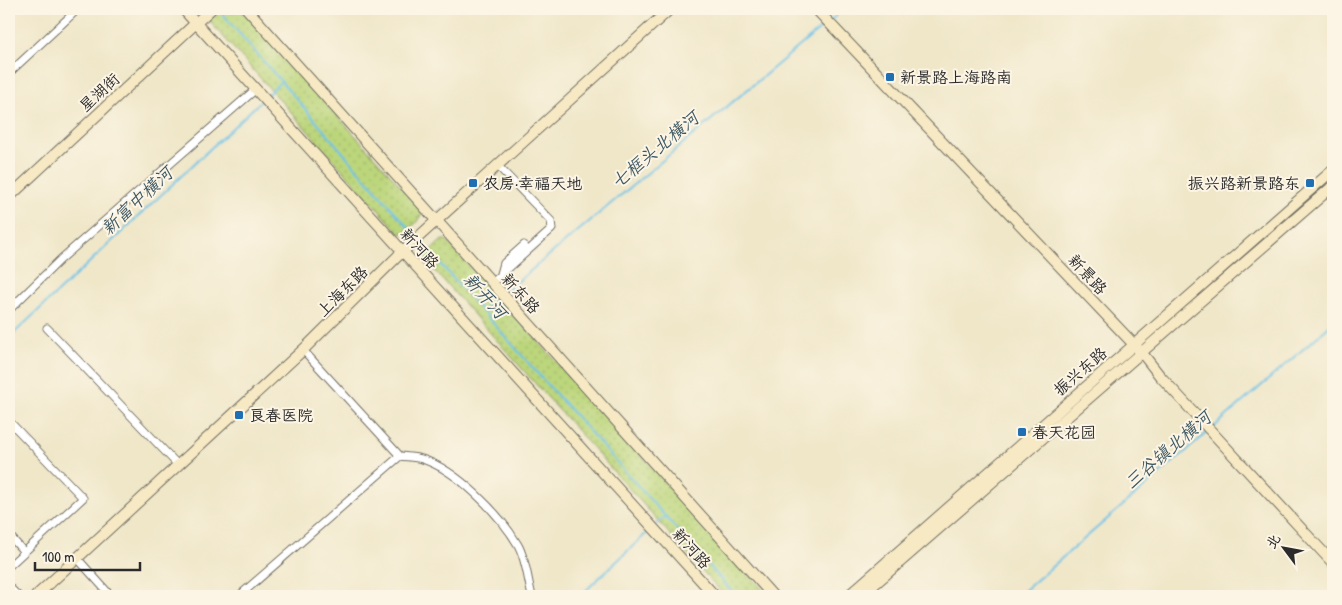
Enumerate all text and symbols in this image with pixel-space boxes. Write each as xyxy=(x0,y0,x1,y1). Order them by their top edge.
place label: 新景路上海路南 xyxy=(900,66,1012,88)
street label: 星湖街 xyxy=(74,68,124,116)
marker: 新景路上海路南 xyxy=(884,71,896,83)
water label: 七框头北横河 xyxy=(605,103,706,194)
water label: 新富中横河 xyxy=(95,159,180,240)
place label: 农房·幸福天地 xyxy=(483,172,582,194)
place label: 振兴路新景路东 xyxy=(1188,172,1300,194)
marker: 农房·幸福天地 xyxy=(467,177,479,189)
marker: 振兴路新景路东 xyxy=(1304,177,1316,189)
street label: 新河路 xyxy=(396,223,444,273)
street label: 新景路 xyxy=(1064,249,1112,299)
street label: 上海东路 xyxy=(312,261,372,321)
water label: 新开河 xyxy=(458,267,515,326)
street label: 新东路 xyxy=(497,268,545,318)
street label: 振兴东路 xyxy=(1049,342,1111,400)
water label: 三谷镇北横河 xyxy=(1119,403,1219,494)
place label: 良春医院 xyxy=(249,404,313,426)
marker: 良春医院 xyxy=(233,409,245,421)
place label: 春天花园 xyxy=(1032,421,1096,443)
marker: 春天花园 xyxy=(1016,426,1028,438)
north arrow xyxy=(1260,522,1310,572)
street label: 新河路 xyxy=(668,523,716,573)
text: 北 xyxy=(1261,530,1284,552)
scale bar xyxy=(35,540,140,572)
text: 100 m xyxy=(42,546,75,567)

